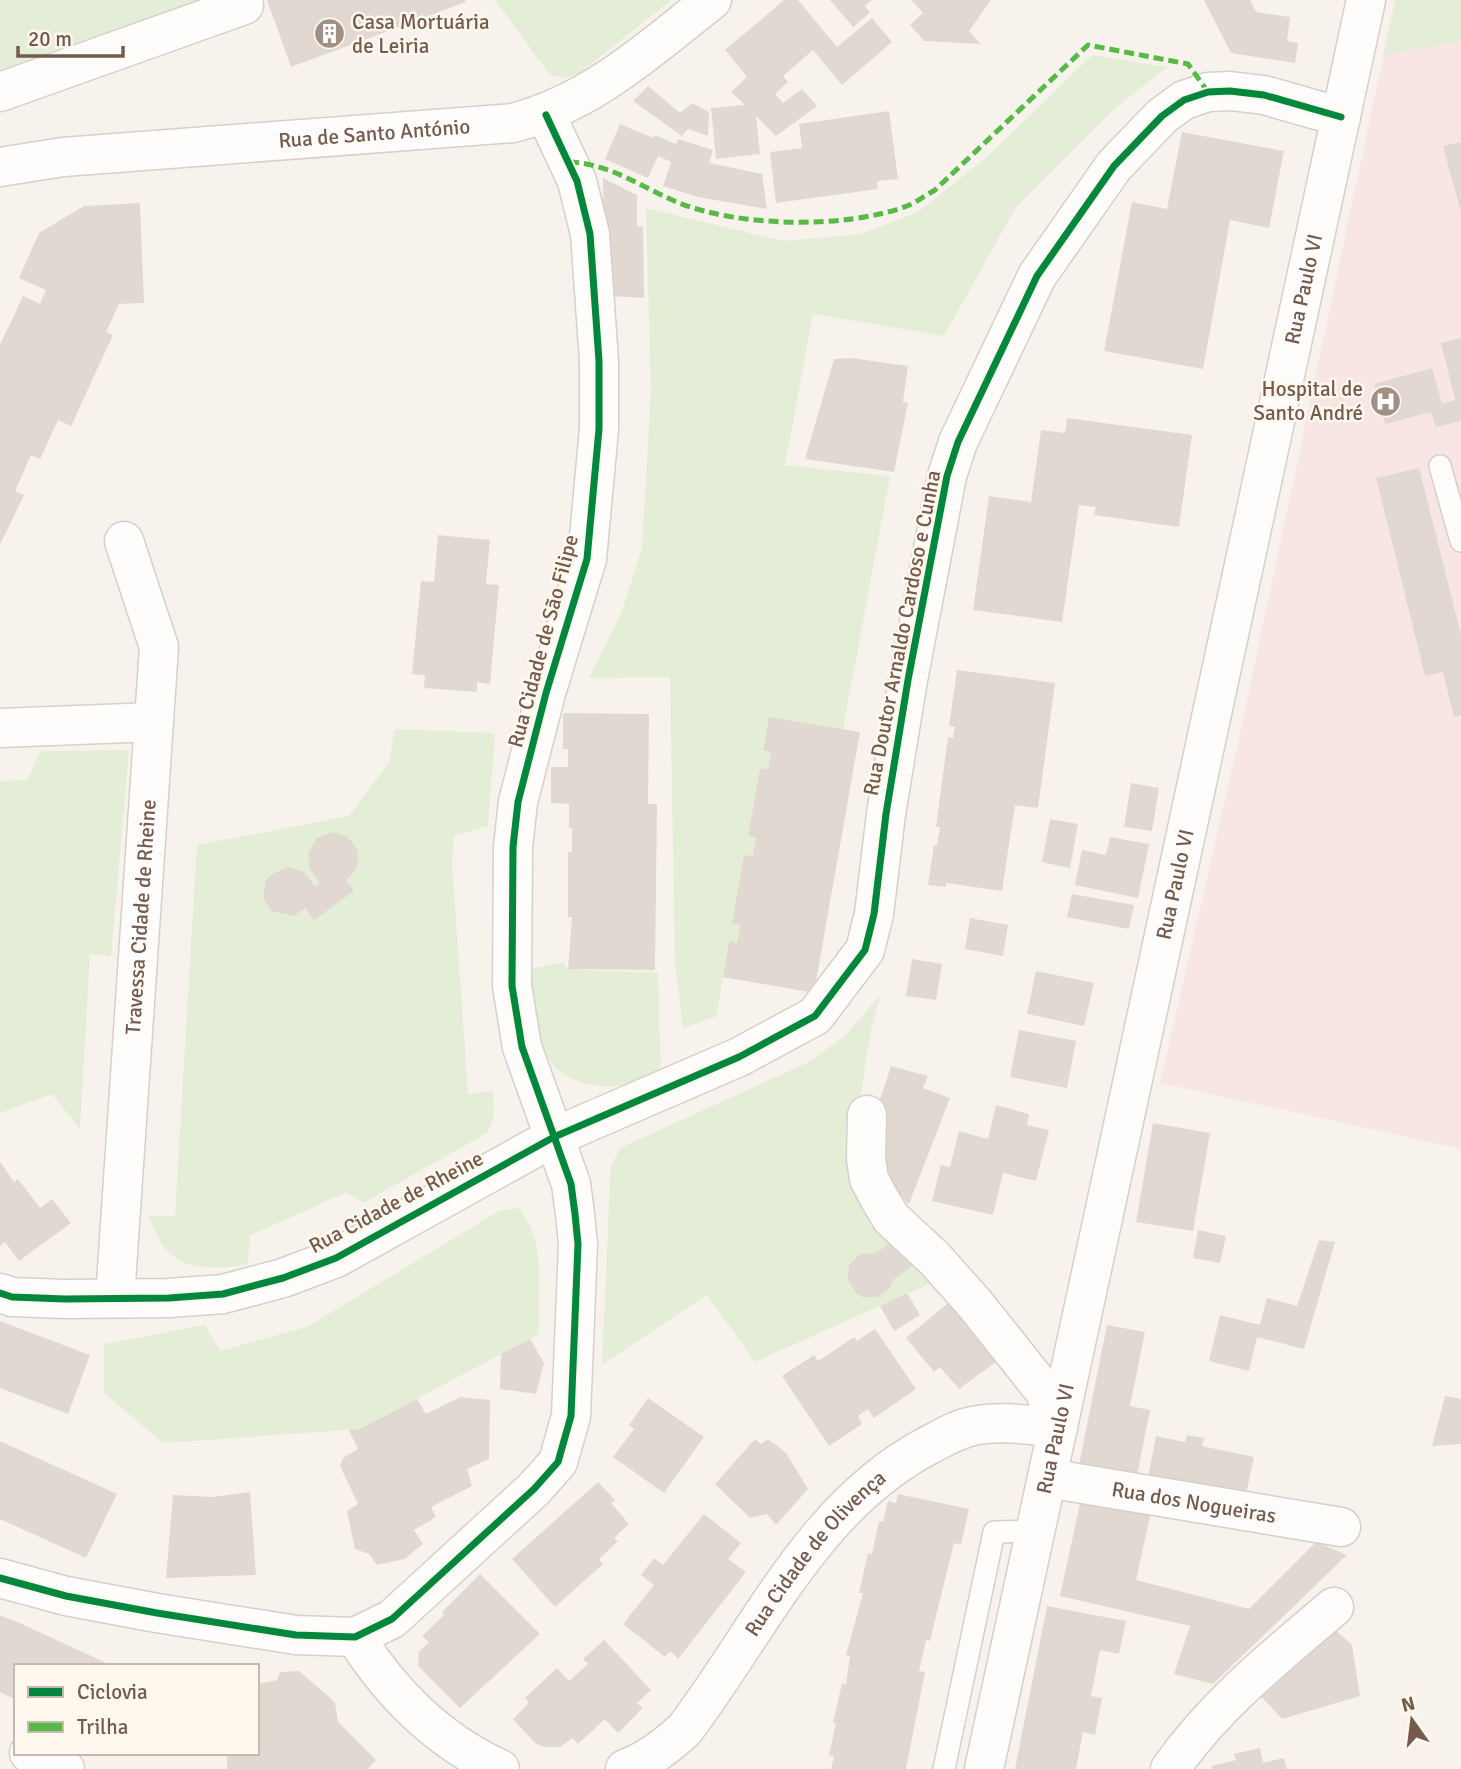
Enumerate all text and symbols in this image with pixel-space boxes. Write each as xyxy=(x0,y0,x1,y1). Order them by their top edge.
place label: Casa Mortuária de Leiria xyxy=(352,9,490,59)
scale bar xyxy=(18,14,122,58)
building icon: Casa Mortuária de Leiria xyxy=(312,17,346,51)
text: 20 m xyxy=(28,26,72,52)
street label: Rua de Santo António xyxy=(278,113,471,154)
street label: Rua Paulo VI xyxy=(1279,231,1328,347)
place label: Hospital de Santo André xyxy=(1253,376,1363,426)
hospital icon: Hospital de Santo André xyxy=(1369,384,1403,418)
street label: Rua Doutor Arnaldo Cardoso e Cunha xyxy=(858,468,946,798)
street label: Rua Cidade de São Filipe xyxy=(502,532,584,750)
street label: Travessa Cidade de Rheine xyxy=(120,798,162,1035)
street label: Rua Paulo VI xyxy=(1150,827,1200,942)
street label: Rua Cidade de Rheine xyxy=(304,1145,488,1259)
street label: Rua Paulo VI xyxy=(1031,1381,1080,1496)
street label: Rua Cidade de Olivença xyxy=(739,1464,891,1641)
street label: Rua dos Nogueiras xyxy=(1110,1476,1278,1529)
legend xyxy=(14,1664,259,1755)
text: Ciclovia xyxy=(77,1679,148,1705)
north arrow xyxy=(1377,1685,1447,1755)
text: N xyxy=(1399,1691,1417,1718)
text: Trilha xyxy=(77,1714,128,1740)

